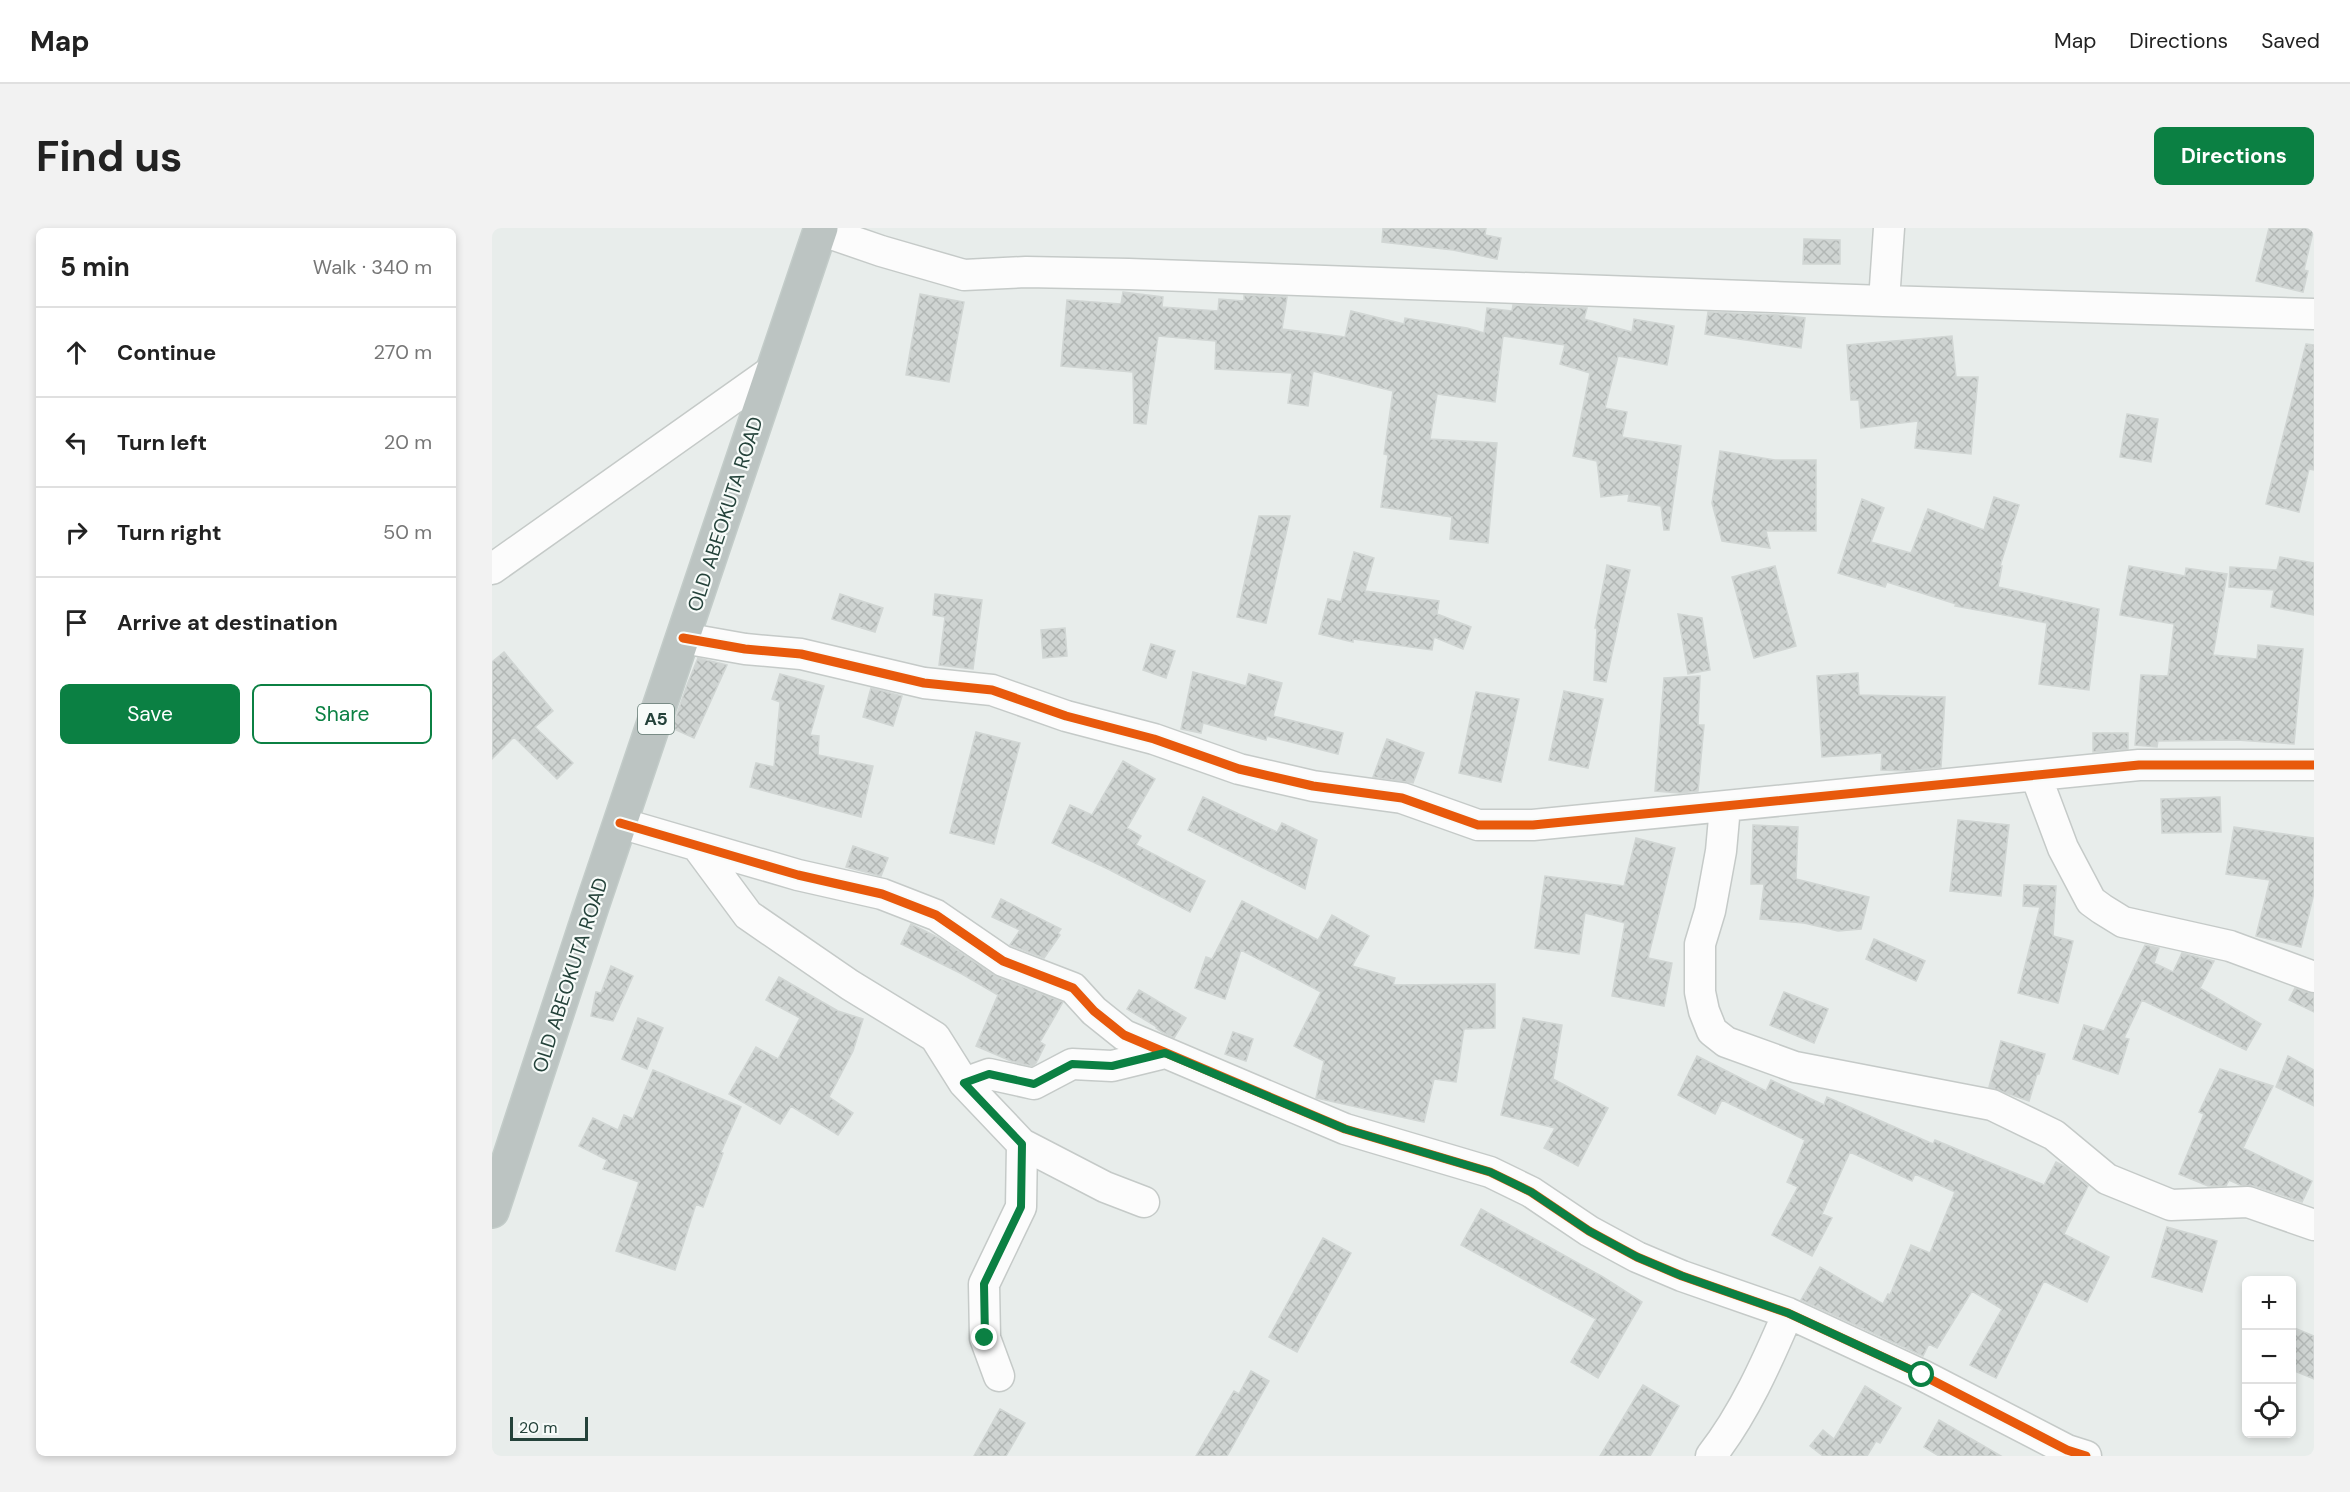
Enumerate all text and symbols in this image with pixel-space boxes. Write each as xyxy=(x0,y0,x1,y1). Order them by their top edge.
text: Map xyxy=(30,23,90,60)
text: Map xyxy=(2054,27,2096,55)
text: Directions xyxy=(2129,27,2228,55)
text: Saved xyxy=(2261,27,2320,55)
button: Directions xyxy=(2154,127,2314,185)
text: Find us xyxy=(36,129,182,184)
text: 5 min xyxy=(60,250,130,284)
text: Walk · 340 m xyxy=(313,254,432,280)
icon: ahead xyxy=(60,336,93,369)
text: Continue xyxy=(117,338,216,367)
text: 270 m xyxy=(374,339,432,365)
street label: OLD ABEOKUTA ROAD xyxy=(681,413,769,615)
icon: left xyxy=(60,426,93,459)
text: Turn left xyxy=(117,428,207,457)
text: 20 m xyxy=(384,429,432,455)
icon: right xyxy=(60,516,93,549)
text: Turn right xyxy=(117,518,222,547)
text: 50 m xyxy=(383,519,432,545)
icon: arrive xyxy=(60,606,93,639)
text: Arrive at destination xyxy=(117,608,338,637)
button: Save xyxy=(60,684,240,744)
button: Share xyxy=(252,684,432,744)
road number: A5 xyxy=(638,704,674,734)
street label: OLD ABEOKUTA ROAD xyxy=(526,874,614,1076)
map controls xyxy=(2242,1276,2296,1438)
button: + xyxy=(2242,1276,2296,1330)
route end xyxy=(971,1324,997,1350)
button: − xyxy=(2242,1330,2296,1384)
route start xyxy=(1908,1361,1934,1387)
button: locate xyxy=(2242,1384,2296,1438)
scale bar xyxy=(510,1414,588,1442)
text: 20 m xyxy=(519,1417,558,1438)

